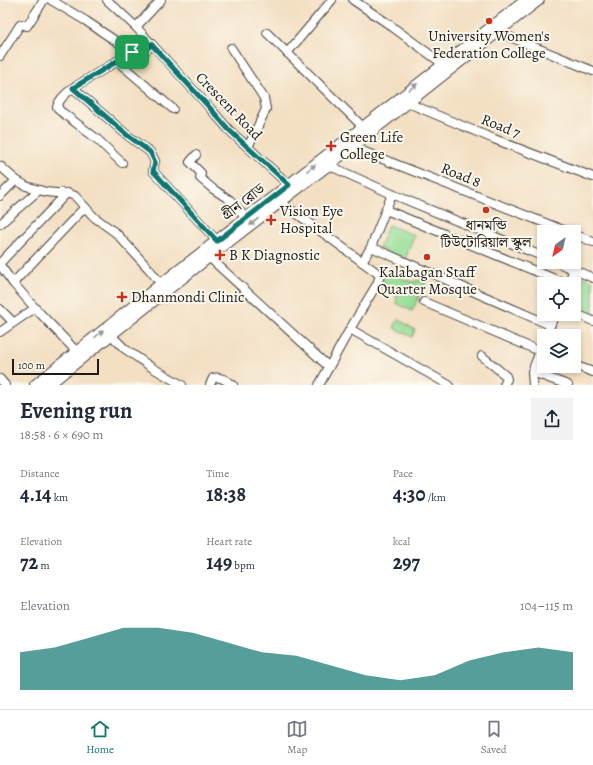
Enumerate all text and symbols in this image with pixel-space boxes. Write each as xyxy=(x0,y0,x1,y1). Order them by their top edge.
marker: University Women's Federation College xyxy=(484,16,494,26)
place label: University Women's Federation College xyxy=(428,26,550,63)
pin xyxy=(115,35,149,69)
icon: arrive xyxy=(121,41,143,63)
street label: Crescent Road xyxy=(191,68,267,145)
one-way arrow xyxy=(408,83,419,92)
street label: Road 7 xyxy=(478,109,524,143)
place label: Green Life College xyxy=(340,127,403,164)
marker: Green Life College xyxy=(325,140,337,152)
street label: Road 8 xyxy=(438,158,484,192)
one-way arrow xyxy=(305,163,316,172)
street label: গ্রীন রোড xyxy=(217,178,269,225)
place label: Vision Eye Hospital xyxy=(279,201,344,238)
marker: ধানমন্ডি টিউটোরিয়াল স্কুল xyxy=(481,205,491,215)
marker: Vision Eye Hospital xyxy=(265,214,277,226)
place label: ধানমন্ডি টিউটোরিয়াল স্কুল xyxy=(439,215,532,252)
one-way arrow xyxy=(249,218,260,226)
north arrow xyxy=(537,225,581,269)
map controls xyxy=(537,225,581,373)
place label: B K Diagnostic xyxy=(229,245,320,265)
marker: B K Diagnostic xyxy=(214,249,226,261)
marker: Kalabagan Staff Quarter Mosque xyxy=(422,252,432,262)
place label: Kalabagan Staff Quarter Mosque xyxy=(377,262,477,299)
button: locate xyxy=(537,277,581,321)
place label: Dhanmondi Clinic xyxy=(131,287,244,307)
marker: Dhanmondi Clinic xyxy=(116,291,128,303)
button: layers xyxy=(537,329,581,373)
one-way arrow xyxy=(93,330,104,339)
scale bar xyxy=(12,357,99,376)
text: 100 m xyxy=(18,358,45,373)
text: Evening run xyxy=(20,396,132,426)
button: share xyxy=(531,398,573,440)
text: 18:58 · 6 × 690 m xyxy=(20,426,103,443)
text: Distance xyxy=(20,466,59,481)
text: Time xyxy=(206,466,229,481)
text: Pace xyxy=(393,466,413,481)
text: 4.14 xyxy=(20,481,51,508)
text: 18:38 xyxy=(206,481,246,508)
text: 4:30 xyxy=(393,481,425,508)
text: km xyxy=(51,490,68,505)
text: /km xyxy=(425,490,446,505)
text: Elevation xyxy=(20,534,62,549)
text: Heart rate xyxy=(206,534,252,549)
text: kcal xyxy=(393,534,410,549)
text: 72 xyxy=(20,549,38,576)
text: 149 xyxy=(206,549,232,576)
text: 297 xyxy=(393,549,420,576)
text: m xyxy=(38,558,50,573)
text: bpm xyxy=(232,558,255,573)
text: Elevation xyxy=(20,597,70,614)
text: 104–115 m xyxy=(520,597,573,614)
tab: Home xyxy=(86,718,114,757)
tab: Map xyxy=(286,718,308,757)
tab: Saved xyxy=(481,718,507,757)

